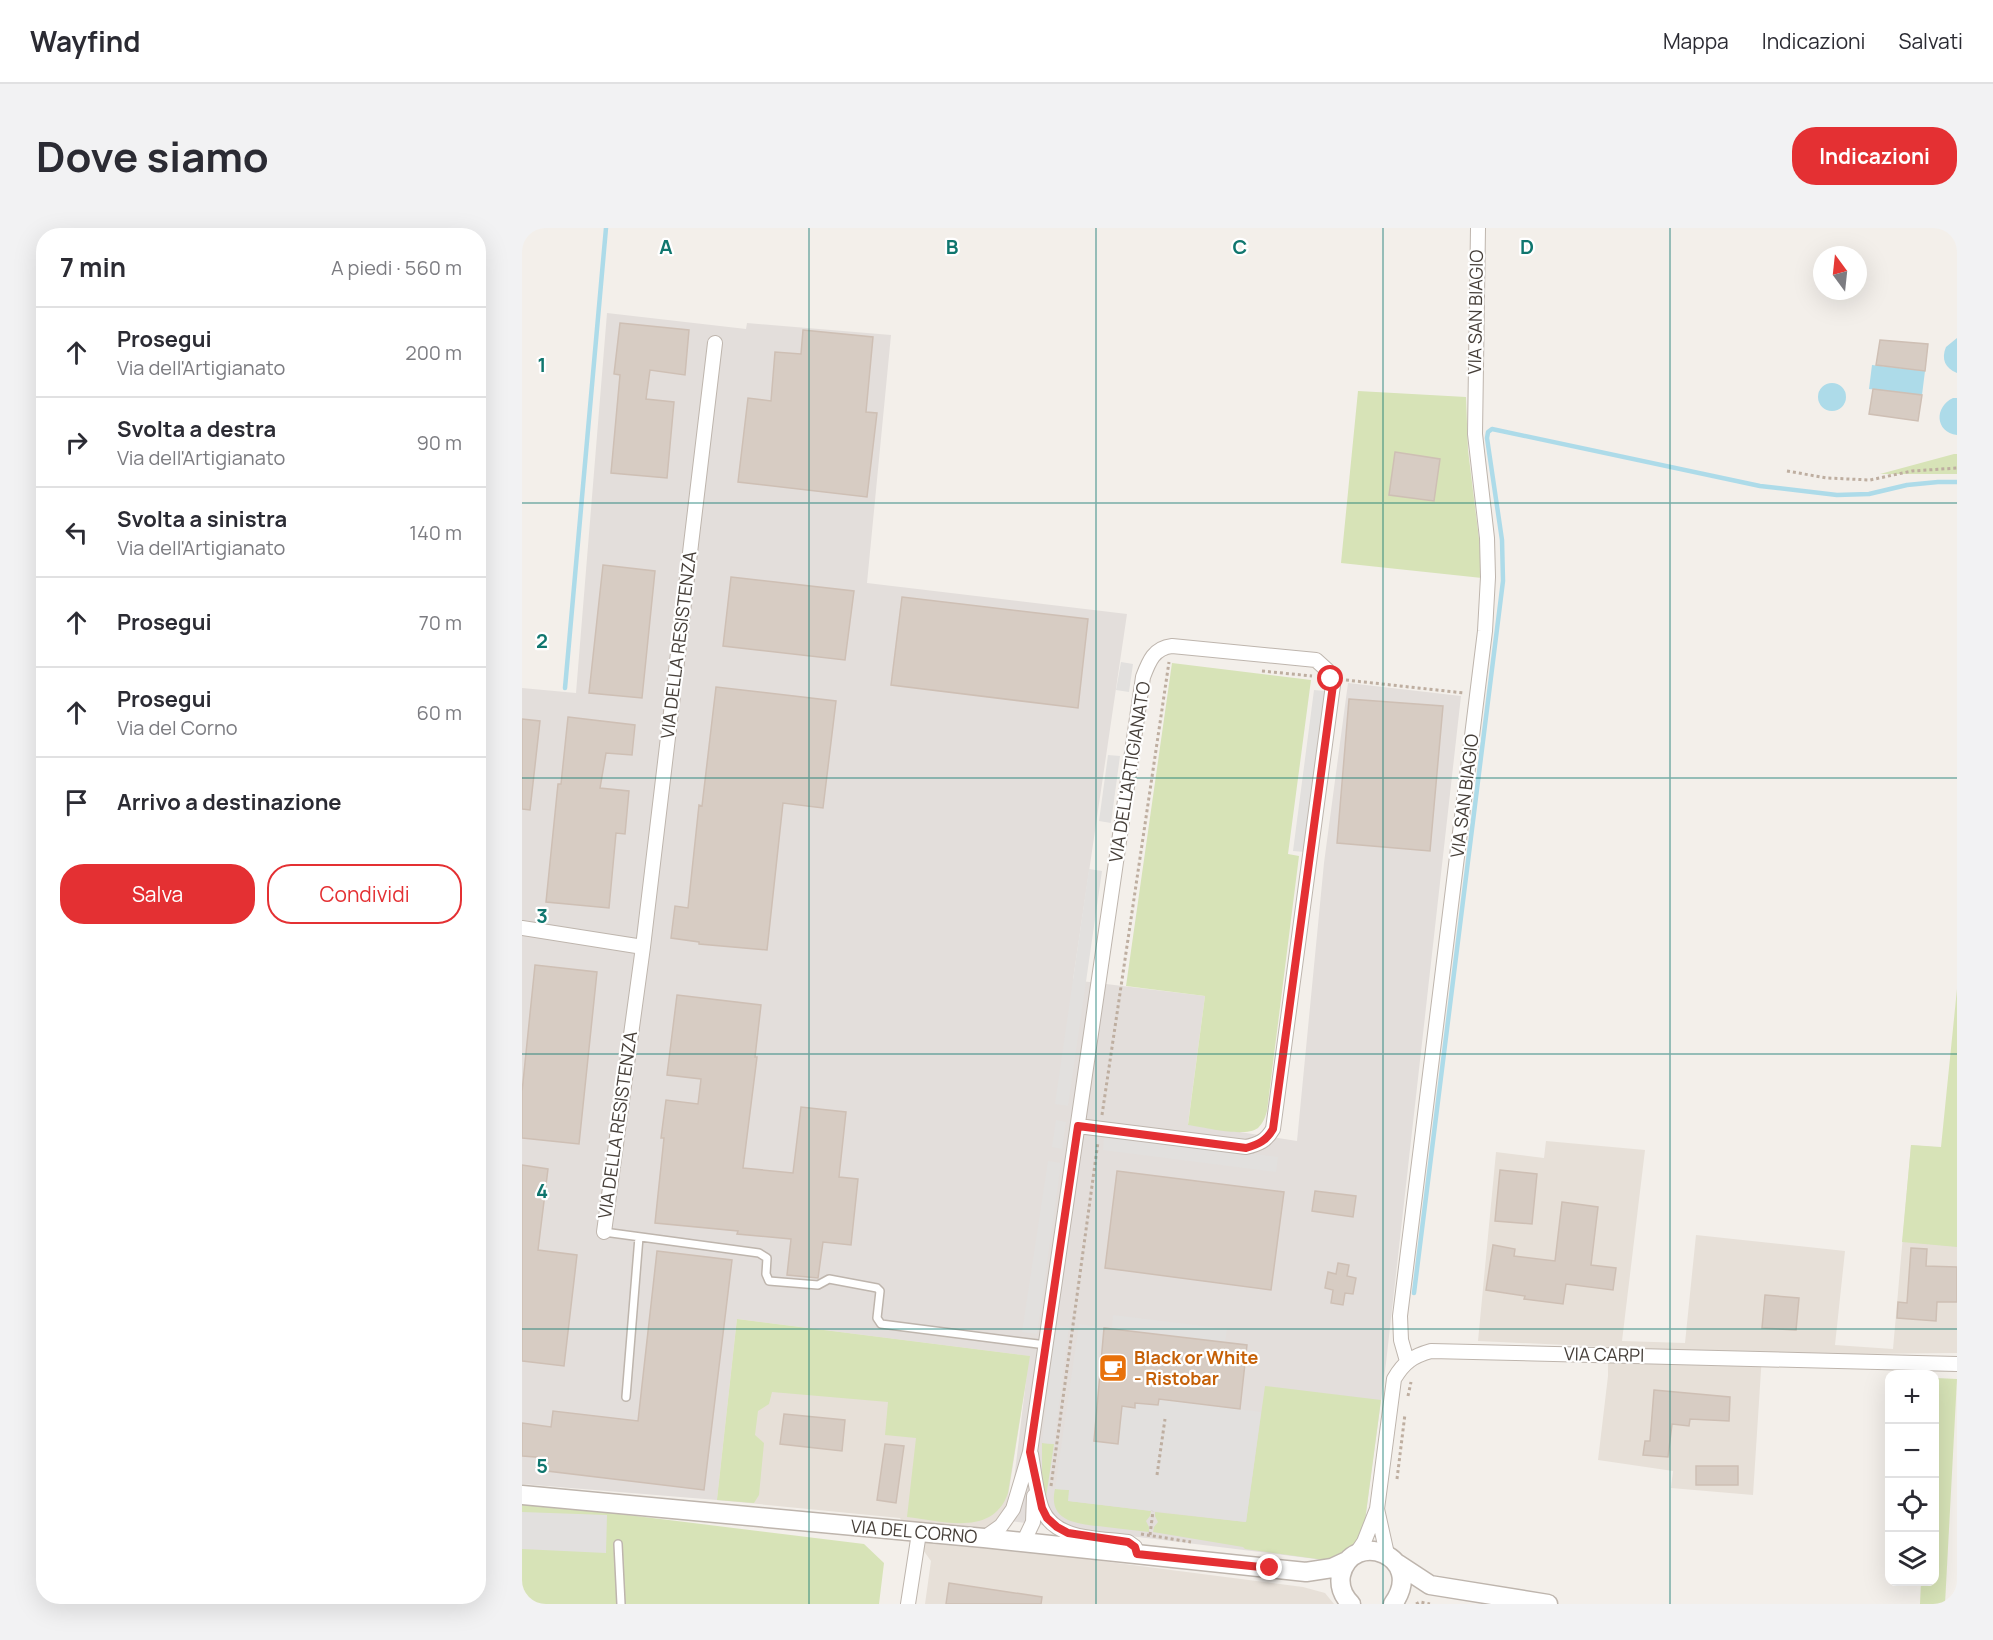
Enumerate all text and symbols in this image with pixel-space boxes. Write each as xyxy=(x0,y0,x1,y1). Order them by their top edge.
text: Wayfind xyxy=(30,22,140,60)
text: Mappa xyxy=(1663,27,1729,55)
text: Indicazioni xyxy=(1762,27,1865,55)
text: Salvati xyxy=(1898,27,1963,55)
text: Dove siamo xyxy=(36,127,269,185)
button: Indicazioni xyxy=(1792,127,1957,185)
text: A xyxy=(659,233,673,260)
text: B xyxy=(946,233,959,260)
text: C xyxy=(1233,233,1247,260)
text: D xyxy=(1520,233,1534,260)
north arrow xyxy=(1813,246,1867,300)
text: 7 min xyxy=(60,249,126,285)
street label: VIA SAN BIAGIO xyxy=(1462,249,1488,375)
text: A piedi · 560 m xyxy=(331,254,462,281)
text: Prosegui xyxy=(117,324,212,354)
icon: ahead xyxy=(60,336,93,369)
text: 200 m xyxy=(405,339,462,366)
text: 1 xyxy=(538,351,546,378)
text: Via dell'Artigianato xyxy=(117,354,285,381)
text: Svolta a destra xyxy=(117,414,276,444)
icon: right xyxy=(60,426,93,459)
text: 90 m xyxy=(416,429,462,456)
text: Via dell'Artigianato xyxy=(117,444,285,471)
text: Svolta a sinistra xyxy=(117,504,287,534)
icon: left xyxy=(60,516,93,549)
text: 140 m xyxy=(409,519,462,546)
text: Via dell'Artigianato xyxy=(117,534,285,561)
street label: VIA DELLA RESISTENZA xyxy=(655,549,702,740)
icon: ahead xyxy=(60,606,93,639)
text: Prosegui xyxy=(117,607,212,637)
text: 70 m xyxy=(419,609,462,636)
text: 2 xyxy=(536,627,548,654)
route start xyxy=(1317,665,1343,691)
street label: VIA DELL'ARTIGIANATO xyxy=(1103,680,1155,864)
text: Prosegui xyxy=(117,684,212,714)
icon: ahead xyxy=(60,696,93,729)
text: 60 m xyxy=(416,699,462,726)
text: Via del Corno xyxy=(117,714,238,741)
street label: VIA SAN BIAGIO xyxy=(1444,733,1484,859)
icon: arrive xyxy=(60,786,93,819)
text: Arrivo a destinazione xyxy=(117,787,341,817)
button: Salva xyxy=(60,864,255,924)
button: Condividi xyxy=(267,864,462,924)
text: 3 xyxy=(536,902,548,929)
street label: VIA DELLA RESISTENZA xyxy=(592,1029,642,1220)
text: 4 xyxy=(536,1177,548,1204)
street label: VIA CARPI xyxy=(1564,1341,1644,1367)
place label: Black or White - Ristobar xyxy=(1134,1345,1258,1390)
cafe icon: Black or White - Ristobar xyxy=(1097,1352,1129,1384)
map controls xyxy=(1885,1370,1939,1586)
button: + xyxy=(1885,1370,1939,1424)
button: − xyxy=(1885,1424,1939,1478)
text: 5 xyxy=(536,1452,548,1479)
button: locate xyxy=(1885,1478,1939,1532)
street label: VIA DEL CORNO xyxy=(850,1514,978,1548)
button: layers xyxy=(1885,1532,1939,1586)
route end xyxy=(1256,1554,1282,1580)

